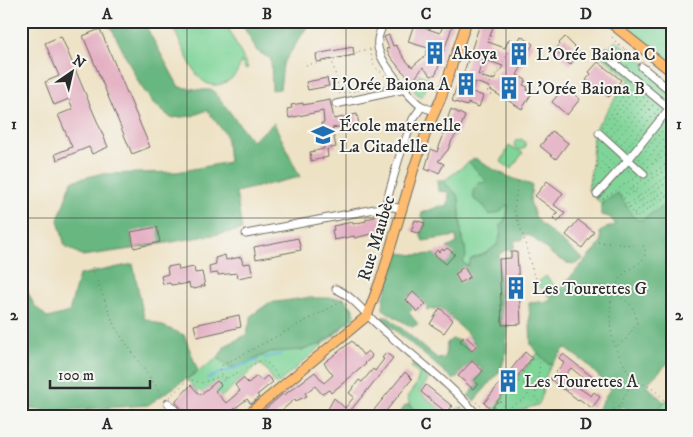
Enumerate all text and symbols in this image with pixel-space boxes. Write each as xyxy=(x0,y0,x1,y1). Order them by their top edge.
text: A xyxy=(101,4,113,24)
text: B xyxy=(262,4,272,24)
text: C xyxy=(421,4,431,24)
text: D xyxy=(580,4,592,24)
building icon: Akoya xyxy=(422,40,448,66)
building icon: L'Orée Baiona C xyxy=(506,41,532,67)
place label: Akoya xyxy=(452,43,498,65)
place label: L'Orée Baiona C xyxy=(536,44,656,66)
north arrow xyxy=(48,48,98,98)
text: N xyxy=(69,51,89,73)
building icon: L'Orée Baiona A xyxy=(453,71,479,97)
place label: L'Orée Baiona A xyxy=(331,74,451,96)
building icon: L'Orée Baiona B xyxy=(496,75,522,101)
place label: L'Orée Baiona B xyxy=(526,78,645,100)
text: 1 xyxy=(11,114,17,134)
text: 1 xyxy=(676,114,682,134)
place label: École maternelle La Citadelle xyxy=(339,115,461,158)
school or university icon: École maternelle La Citadelle xyxy=(310,122,336,148)
street label: Rue Maubèc xyxy=(354,193,400,284)
building icon: Les Tourettes G xyxy=(503,275,529,301)
place label: Les Tourettes G xyxy=(532,278,647,300)
text: 2 xyxy=(10,305,19,325)
text: 2 xyxy=(675,305,684,325)
scale bar xyxy=(50,357,150,389)
text: 100 m xyxy=(58,366,94,385)
building icon: Les Tourettes A xyxy=(495,368,521,394)
place label: Les Tourettes A xyxy=(524,371,638,393)
text: A xyxy=(101,414,113,434)
text: B xyxy=(262,414,272,434)
text: C xyxy=(421,414,431,434)
text: D xyxy=(580,414,592,434)

